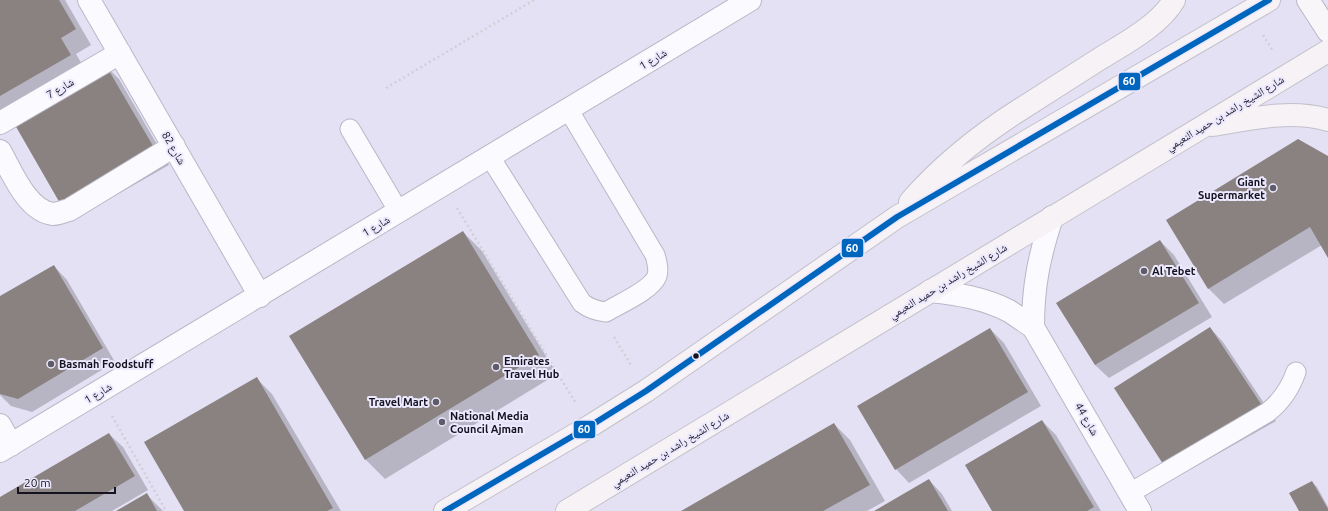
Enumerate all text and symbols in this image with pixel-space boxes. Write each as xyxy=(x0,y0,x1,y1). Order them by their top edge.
street label: شارع 1 xyxy=(637,46,669,73)
line badge: 60 xyxy=(1118,72,1141,91)
street label: شارع الشيخ راشد بن حميد النعيمي xyxy=(1164,73,1288,155)
street label: شارع 7 xyxy=(44,75,76,101)
text: 60 xyxy=(1123,75,1135,87)
street label: شارع 82 xyxy=(159,129,188,167)
place label: Giant Supermarket xyxy=(1198,176,1265,201)
marker: Giant Supermarket xyxy=(1268,183,1278,193)
street label: شارع 1 xyxy=(360,213,392,240)
line badge: 60 xyxy=(841,238,864,258)
street label: شارع الشيخ راشد بن حميد النعيمي xyxy=(887,241,1011,323)
text: 60 xyxy=(846,242,858,254)
place label: Al Tebet xyxy=(1152,265,1196,277)
marker: Al Tebet xyxy=(1139,266,1149,276)
unlabelled marker xyxy=(691,351,701,361)
place label: Emirates Travel Hub xyxy=(504,355,560,380)
place label: Basmah Foodstuff xyxy=(59,358,154,370)
marker: Basmah Foodstuff xyxy=(46,359,56,369)
marker: Emirates Travel Hub xyxy=(491,362,501,372)
street label: شارع 1 xyxy=(82,380,114,407)
place label: Travel Mart xyxy=(369,396,428,408)
marker: Travel Mart xyxy=(431,397,441,407)
street label: شارع 44 xyxy=(1072,400,1101,438)
street label: شارع الشيخ راشد بن حميد النعيمي xyxy=(609,409,733,491)
place label: National Media Council Ajman xyxy=(450,410,529,435)
marker: National Media Council Ajman xyxy=(437,417,447,427)
line badge: 60 xyxy=(573,420,596,439)
text: 60 xyxy=(578,423,590,435)
scale bar xyxy=(18,469,115,495)
text: 20 m xyxy=(24,476,51,489)

